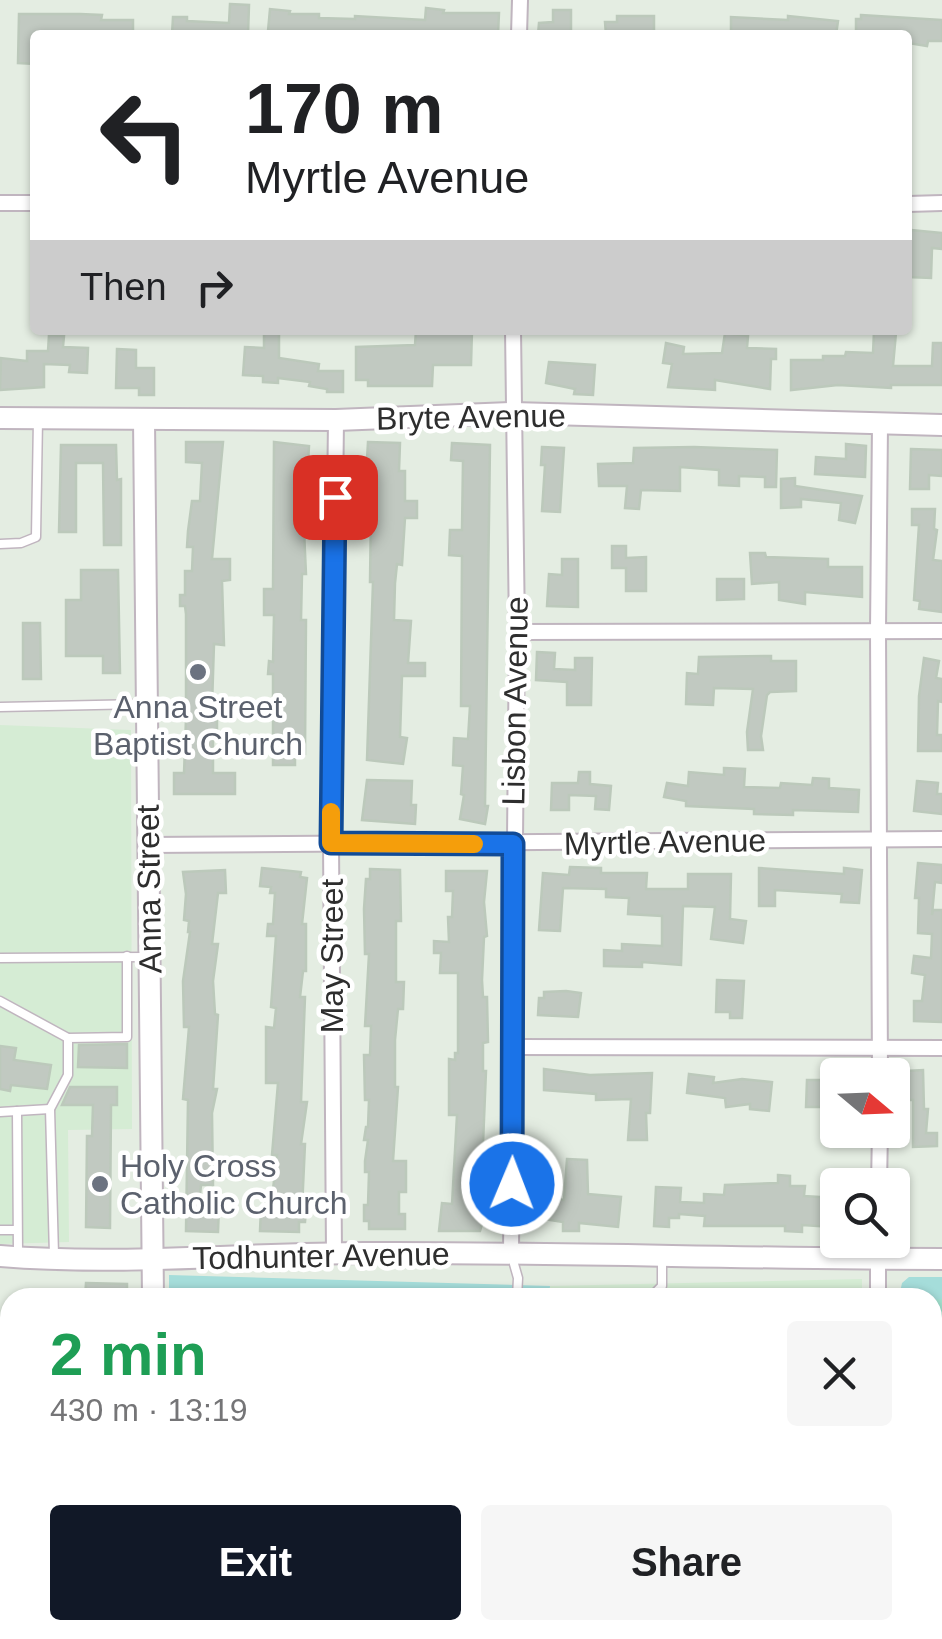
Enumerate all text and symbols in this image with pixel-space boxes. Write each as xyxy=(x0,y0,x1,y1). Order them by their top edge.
icon: left xyxy=(80,70,210,200)
text: 170 m xyxy=(245,70,443,148)
text: Myrtle Avenue xyxy=(245,152,529,203)
icon: right xyxy=(187,260,242,315)
text: Then xyxy=(80,266,167,308)
street label: Bryte Avenue xyxy=(376,397,566,437)
pin xyxy=(293,455,378,540)
icon: arrive xyxy=(308,470,363,525)
street label: Lisbon Avenue xyxy=(495,596,535,806)
marker: Anna Street Baptist Church xyxy=(187,661,209,683)
place label: Anna Street Baptist Church xyxy=(93,689,303,762)
street label: Anna Street xyxy=(130,804,168,974)
street label: Myrtle Avenue xyxy=(564,822,766,862)
street label: May Street xyxy=(314,879,350,1033)
north arrow xyxy=(820,1058,910,1148)
map controls xyxy=(820,1058,910,1258)
position arrow xyxy=(460,1132,564,1236)
place label: Holy Cross Catholic Church xyxy=(120,1148,348,1221)
button: search xyxy=(820,1168,910,1258)
marker: Holy Cross Catholic Church xyxy=(89,1173,111,1195)
street label: Todhunter Avenue xyxy=(192,1236,450,1276)
text: 2 min xyxy=(50,1321,207,1388)
button: close xyxy=(787,1321,892,1426)
text: 430 m · 13:19 xyxy=(50,1392,247,1428)
button: Exit xyxy=(50,1505,461,1620)
button: Share xyxy=(481,1505,892,1620)

